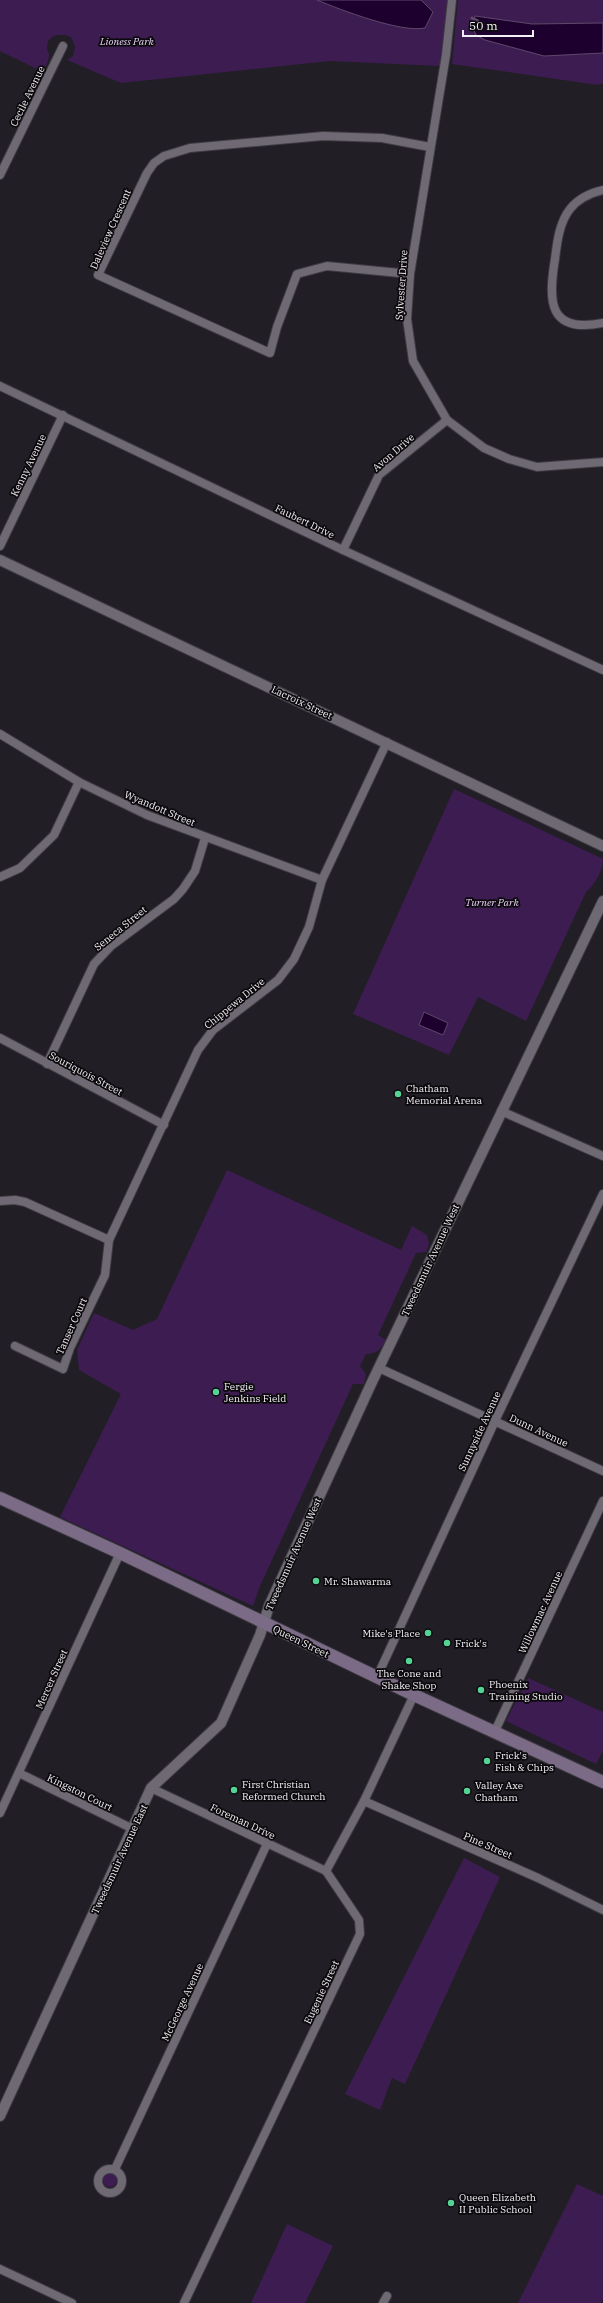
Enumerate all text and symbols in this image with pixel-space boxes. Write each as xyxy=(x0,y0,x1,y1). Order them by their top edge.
scale bar xyxy=(463,12,533,38)
text: 50 m xyxy=(469,18,498,33)
park label: Lioness Park xyxy=(99,35,155,48)
street label: Cecile Avenue xyxy=(7,64,48,129)
street label: Daleview Crescent xyxy=(87,187,134,271)
street label: Sylvester Drive xyxy=(393,249,410,321)
street label: Avon Drive xyxy=(370,431,417,474)
street label: Kenny Avenue xyxy=(8,432,49,498)
street label: Faubert Drive xyxy=(273,501,337,541)
street label: Lacroix Street xyxy=(269,683,335,722)
street label: Wyandott Street xyxy=(122,788,198,829)
park label: Turner Park xyxy=(465,896,519,909)
street label: Seneca Street xyxy=(91,903,150,954)
street label: Chippewa Drive xyxy=(201,975,267,1032)
street label: Souriquois Street xyxy=(47,1049,125,1099)
place label: Chatham Memorial Arena xyxy=(406,1082,483,1107)
marker: Chatham Memorial Arena xyxy=(393,1089,403,1099)
street label: Tweedsmuir Avenue West xyxy=(399,1202,462,1318)
street label: Tanser Court xyxy=(53,1295,90,1357)
place label: Fergie Jenkins Field xyxy=(224,1380,286,1405)
marker: Fergie Jenkins Field xyxy=(211,1387,221,1397)
street label: Sunnyside Avenue xyxy=(455,1389,504,1473)
street label: Dunn Avenue xyxy=(507,1411,570,1450)
street label: Tweedsmuir Avenue West xyxy=(263,1495,324,1613)
street label: Willowmac Avenue xyxy=(516,1569,565,1656)
place label: Mr. Shawarma xyxy=(324,1575,392,1588)
marker: Mr. Shawarma xyxy=(311,1576,321,1586)
street label: Queen Street xyxy=(271,1622,331,1661)
place label: Mike's Place xyxy=(363,1627,420,1640)
marker: Mike's Place xyxy=(423,1628,433,1638)
place label: Frick's xyxy=(455,1637,487,1650)
marker: Frick's xyxy=(442,1638,452,1648)
street label: Mercer Street xyxy=(33,1647,71,1711)
marker: The Cone and Shake Shop xyxy=(404,1656,414,1666)
place label: The Cone and Shake Shop xyxy=(377,1667,441,1692)
place label: Phoenix Training Studio xyxy=(489,1678,563,1703)
marker: Phoenix Training Studio xyxy=(476,1685,486,1695)
place label: Frick's Fish & Chips xyxy=(495,1749,554,1774)
marker: Frick's Fish & Chips xyxy=(482,1756,492,1766)
street label: Kingston Court xyxy=(45,1771,115,1814)
place label: First Christian Reformed Church xyxy=(242,1778,326,1803)
place label: Valley Axe Chatham xyxy=(475,1779,523,1804)
marker: First Christian Reformed Church xyxy=(229,1785,239,1795)
marker: Valley Axe Chatham xyxy=(462,1786,472,1796)
street label: Foreman Drive xyxy=(208,1801,277,1842)
street label: Tweedsmuir Avenue East xyxy=(88,1802,151,1916)
street label: Pine Street xyxy=(462,1829,515,1862)
street label: Eugenie Street xyxy=(301,1958,342,2026)
street label: McGeorge Avenue xyxy=(159,1961,206,2043)
place label: Queen Elizabeth II Public School xyxy=(459,2191,536,2216)
marker: Queen Elizabeth II Public School xyxy=(446,2198,456,2208)

